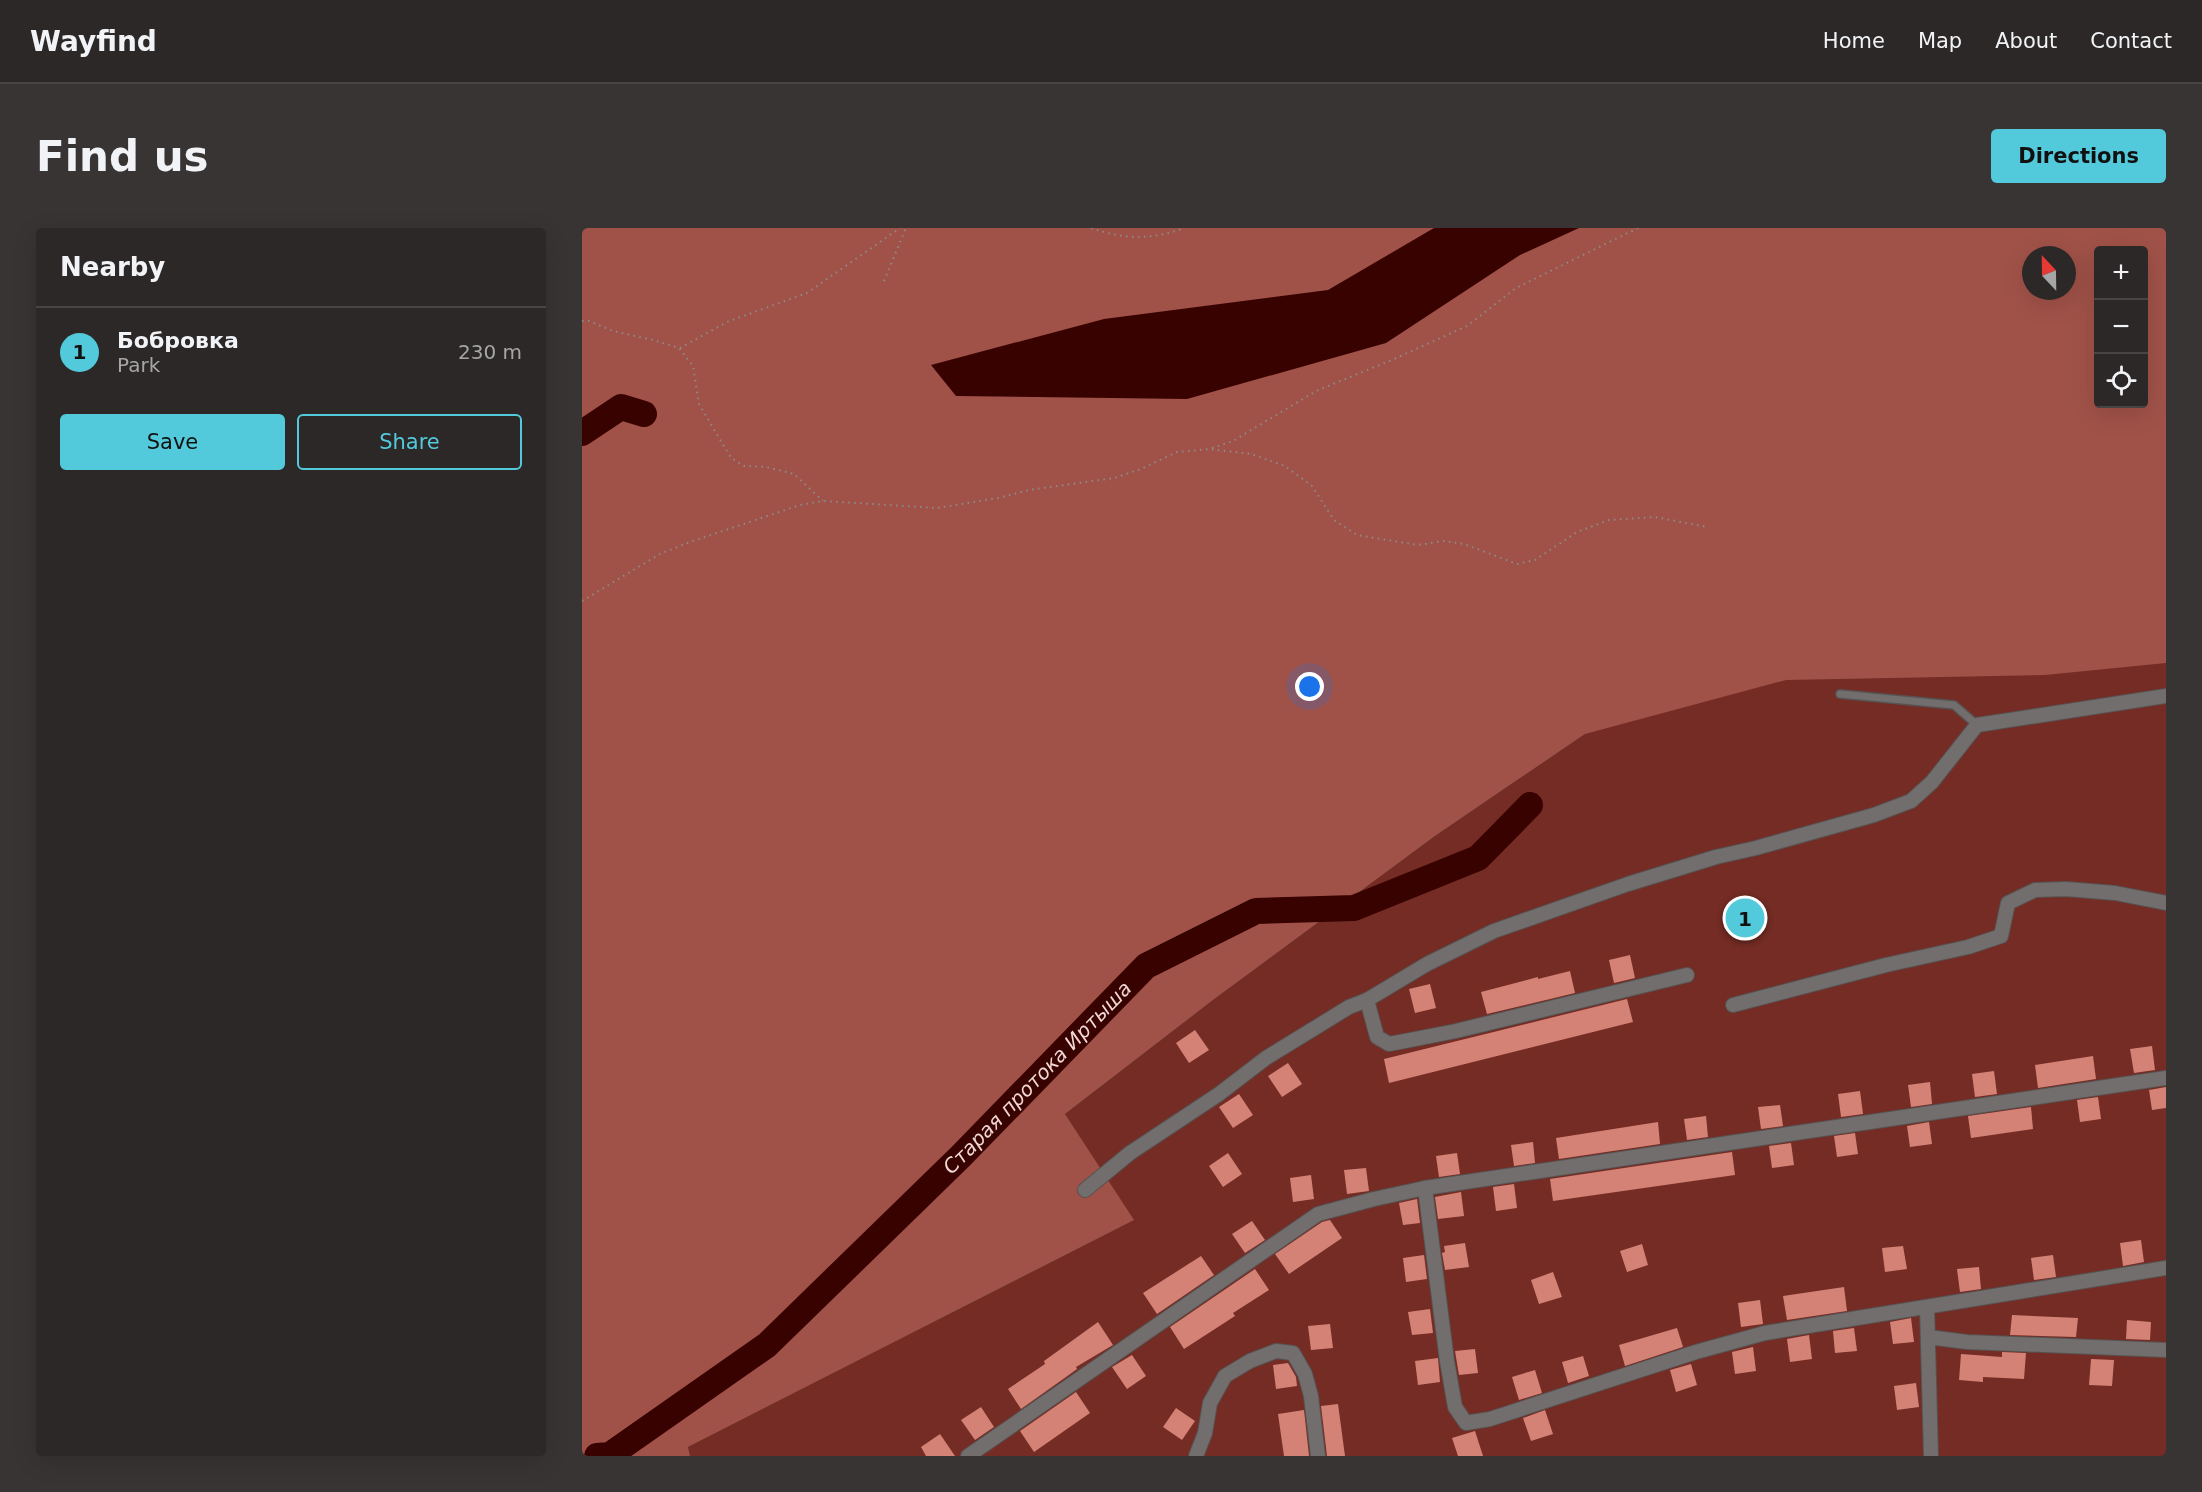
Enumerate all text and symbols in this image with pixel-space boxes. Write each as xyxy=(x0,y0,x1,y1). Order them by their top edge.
text: Wayfind xyxy=(30,25,157,58)
text: Home xyxy=(1823,29,1885,53)
text: Map xyxy=(1918,29,1962,53)
text: About xyxy=(1995,29,2057,53)
text: Contact xyxy=(2090,29,2172,53)
button: Directions xyxy=(1991,129,2166,183)
text: Find us xyxy=(36,132,209,181)
north arrow xyxy=(2022,246,2076,300)
map controls xyxy=(2094,246,2148,408)
button: + xyxy=(2094,246,2148,300)
text: Nearby xyxy=(60,252,165,282)
button: − xyxy=(2094,300,2148,354)
text: Бобровка xyxy=(117,328,239,353)
text: 1 xyxy=(73,340,86,364)
text: 230 m xyxy=(458,340,522,364)
text: Park xyxy=(117,353,160,377)
button: locate xyxy=(2094,354,2148,408)
button: Save xyxy=(60,414,285,470)
button: Share xyxy=(297,414,522,470)
your location xyxy=(1295,672,1324,701)
pin: 1 xyxy=(1726,896,1764,940)
water label: Старая протока Иртыша xyxy=(938,976,1136,1179)

